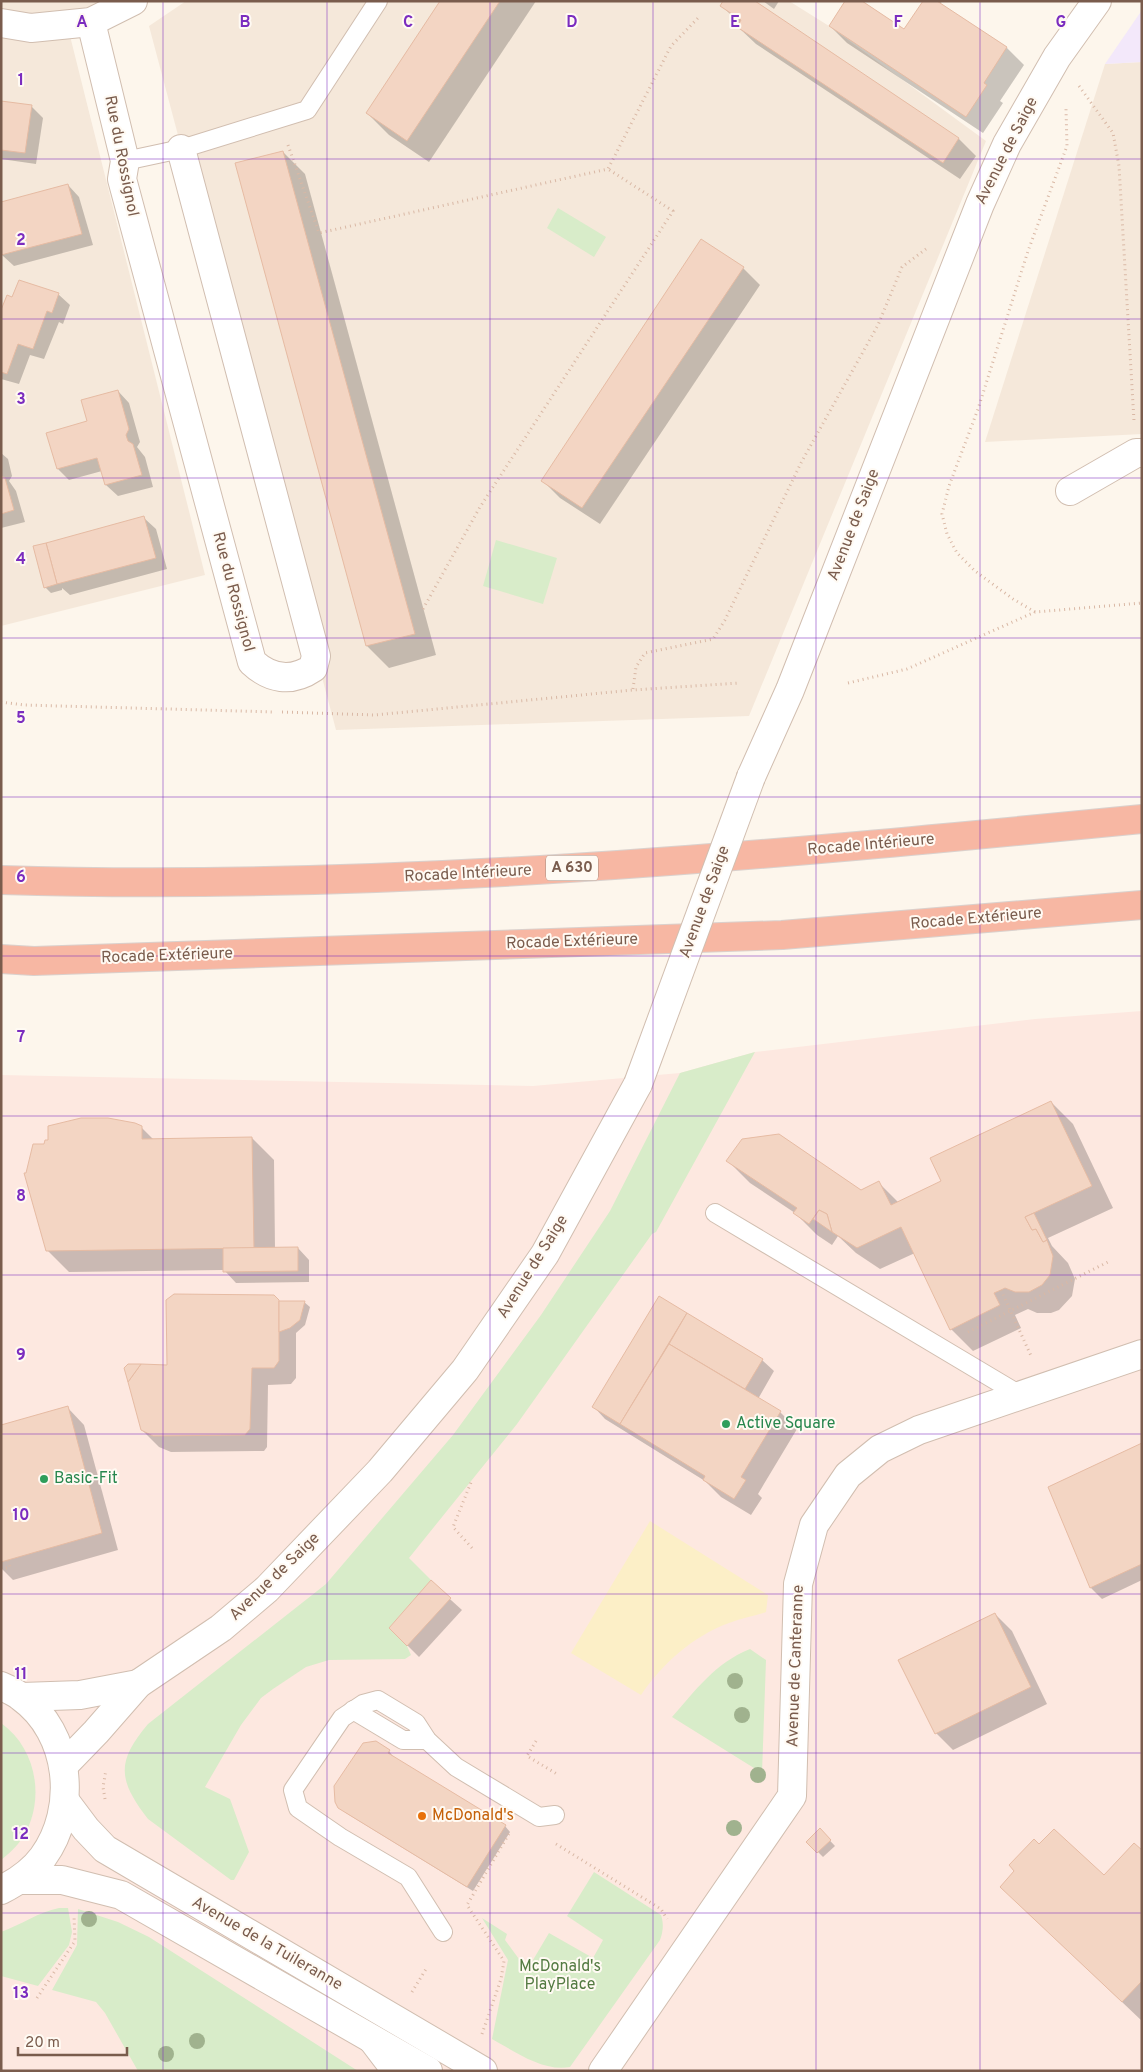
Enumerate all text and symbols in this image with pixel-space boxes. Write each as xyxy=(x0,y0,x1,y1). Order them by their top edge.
text: A xyxy=(76,13,88,33)
text: B xyxy=(239,13,251,33)
text: C xyxy=(403,13,413,33)
text: D xyxy=(566,13,578,33)
text: E xyxy=(730,13,740,33)
text: F xyxy=(893,13,903,33)
text: G xyxy=(1056,13,1066,33)
text: 1 xyxy=(18,71,24,91)
street label: Rue du Rossignol xyxy=(99,94,143,218)
street label: Avenue de Saige xyxy=(971,94,1043,208)
text: 2 xyxy=(16,231,26,251)
text: 3 xyxy=(16,390,26,410)
street label: Avenue de Saige xyxy=(823,466,885,584)
street label: Rue du Rossignol xyxy=(207,530,259,654)
text: 4 xyxy=(16,550,26,570)
text: 5 xyxy=(16,709,26,729)
street label: Rocade Intérieure xyxy=(807,829,935,861)
street label: Avenue de Saige xyxy=(675,843,735,961)
road number: A 630 xyxy=(546,856,598,880)
street label: Rocade Intérieure xyxy=(404,861,532,887)
text: 6 xyxy=(16,868,26,888)
street label: Rocade Extérieure xyxy=(909,903,1043,935)
street label: Rocade Extérieure xyxy=(506,930,638,954)
street label: Rocade Extérieure xyxy=(101,944,233,968)
text: 7 xyxy=(17,1028,25,1048)
text: 8 xyxy=(16,1187,26,1207)
street label: Avenue de Saige xyxy=(493,1212,573,1322)
text: 9 xyxy=(16,1346,26,1366)
place label: Active Square xyxy=(736,1414,835,1434)
marker: Active Square xyxy=(720,1418,732,1430)
place label: Basic-Fit xyxy=(54,1469,118,1489)
marker: Basic-Fit xyxy=(38,1473,50,1485)
text: 10 xyxy=(13,1506,29,1526)
street label: Avenue de Saige xyxy=(226,1529,324,1625)
street label: Avenue de Canteranne xyxy=(783,1584,809,1748)
text: 11 xyxy=(15,1665,27,1685)
place label: McDonald's xyxy=(432,1806,514,1826)
marker: McDonald's xyxy=(416,1810,428,1822)
text: 12 xyxy=(13,1825,29,1845)
street label: Avenue de la Tuileranne xyxy=(188,1893,346,1995)
park label: McDonald's PlayPlace xyxy=(519,1957,601,1995)
text: 13 xyxy=(13,1984,29,2004)
scale bar xyxy=(18,2024,126,2056)
text: 20 m xyxy=(25,2034,60,2053)

